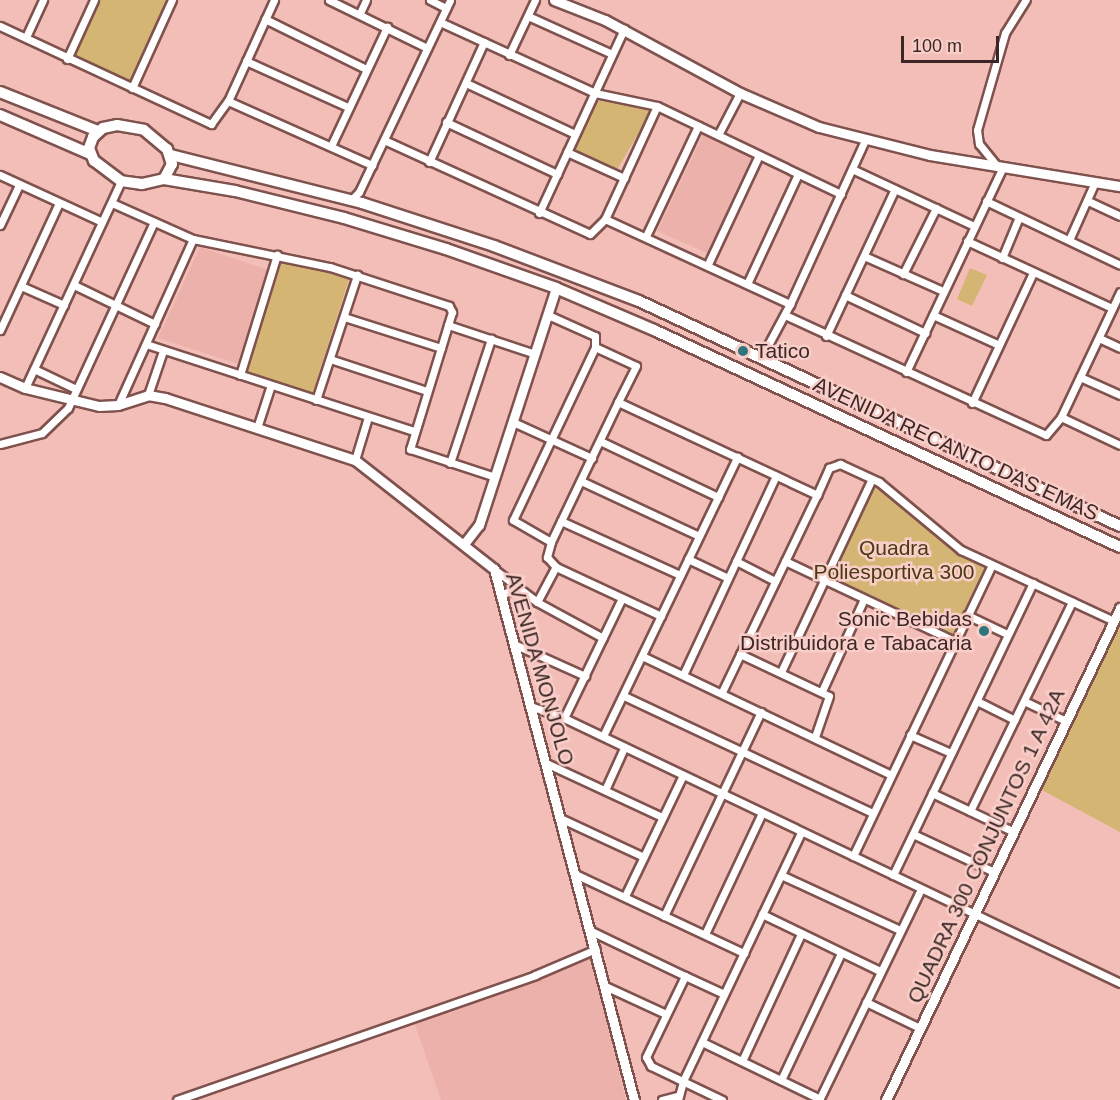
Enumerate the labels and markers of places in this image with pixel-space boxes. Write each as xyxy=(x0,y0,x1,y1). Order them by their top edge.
place label: Tatico xyxy=(755,338,810,364)
marker: Tatico xyxy=(736,344,750,358)
place label: Sonic Bebidas Distribuidora e Tabacaria xyxy=(740,606,972,656)
marker: Sonic Bebidas Distribuidora e Tabacaria xyxy=(977,624,991,638)

